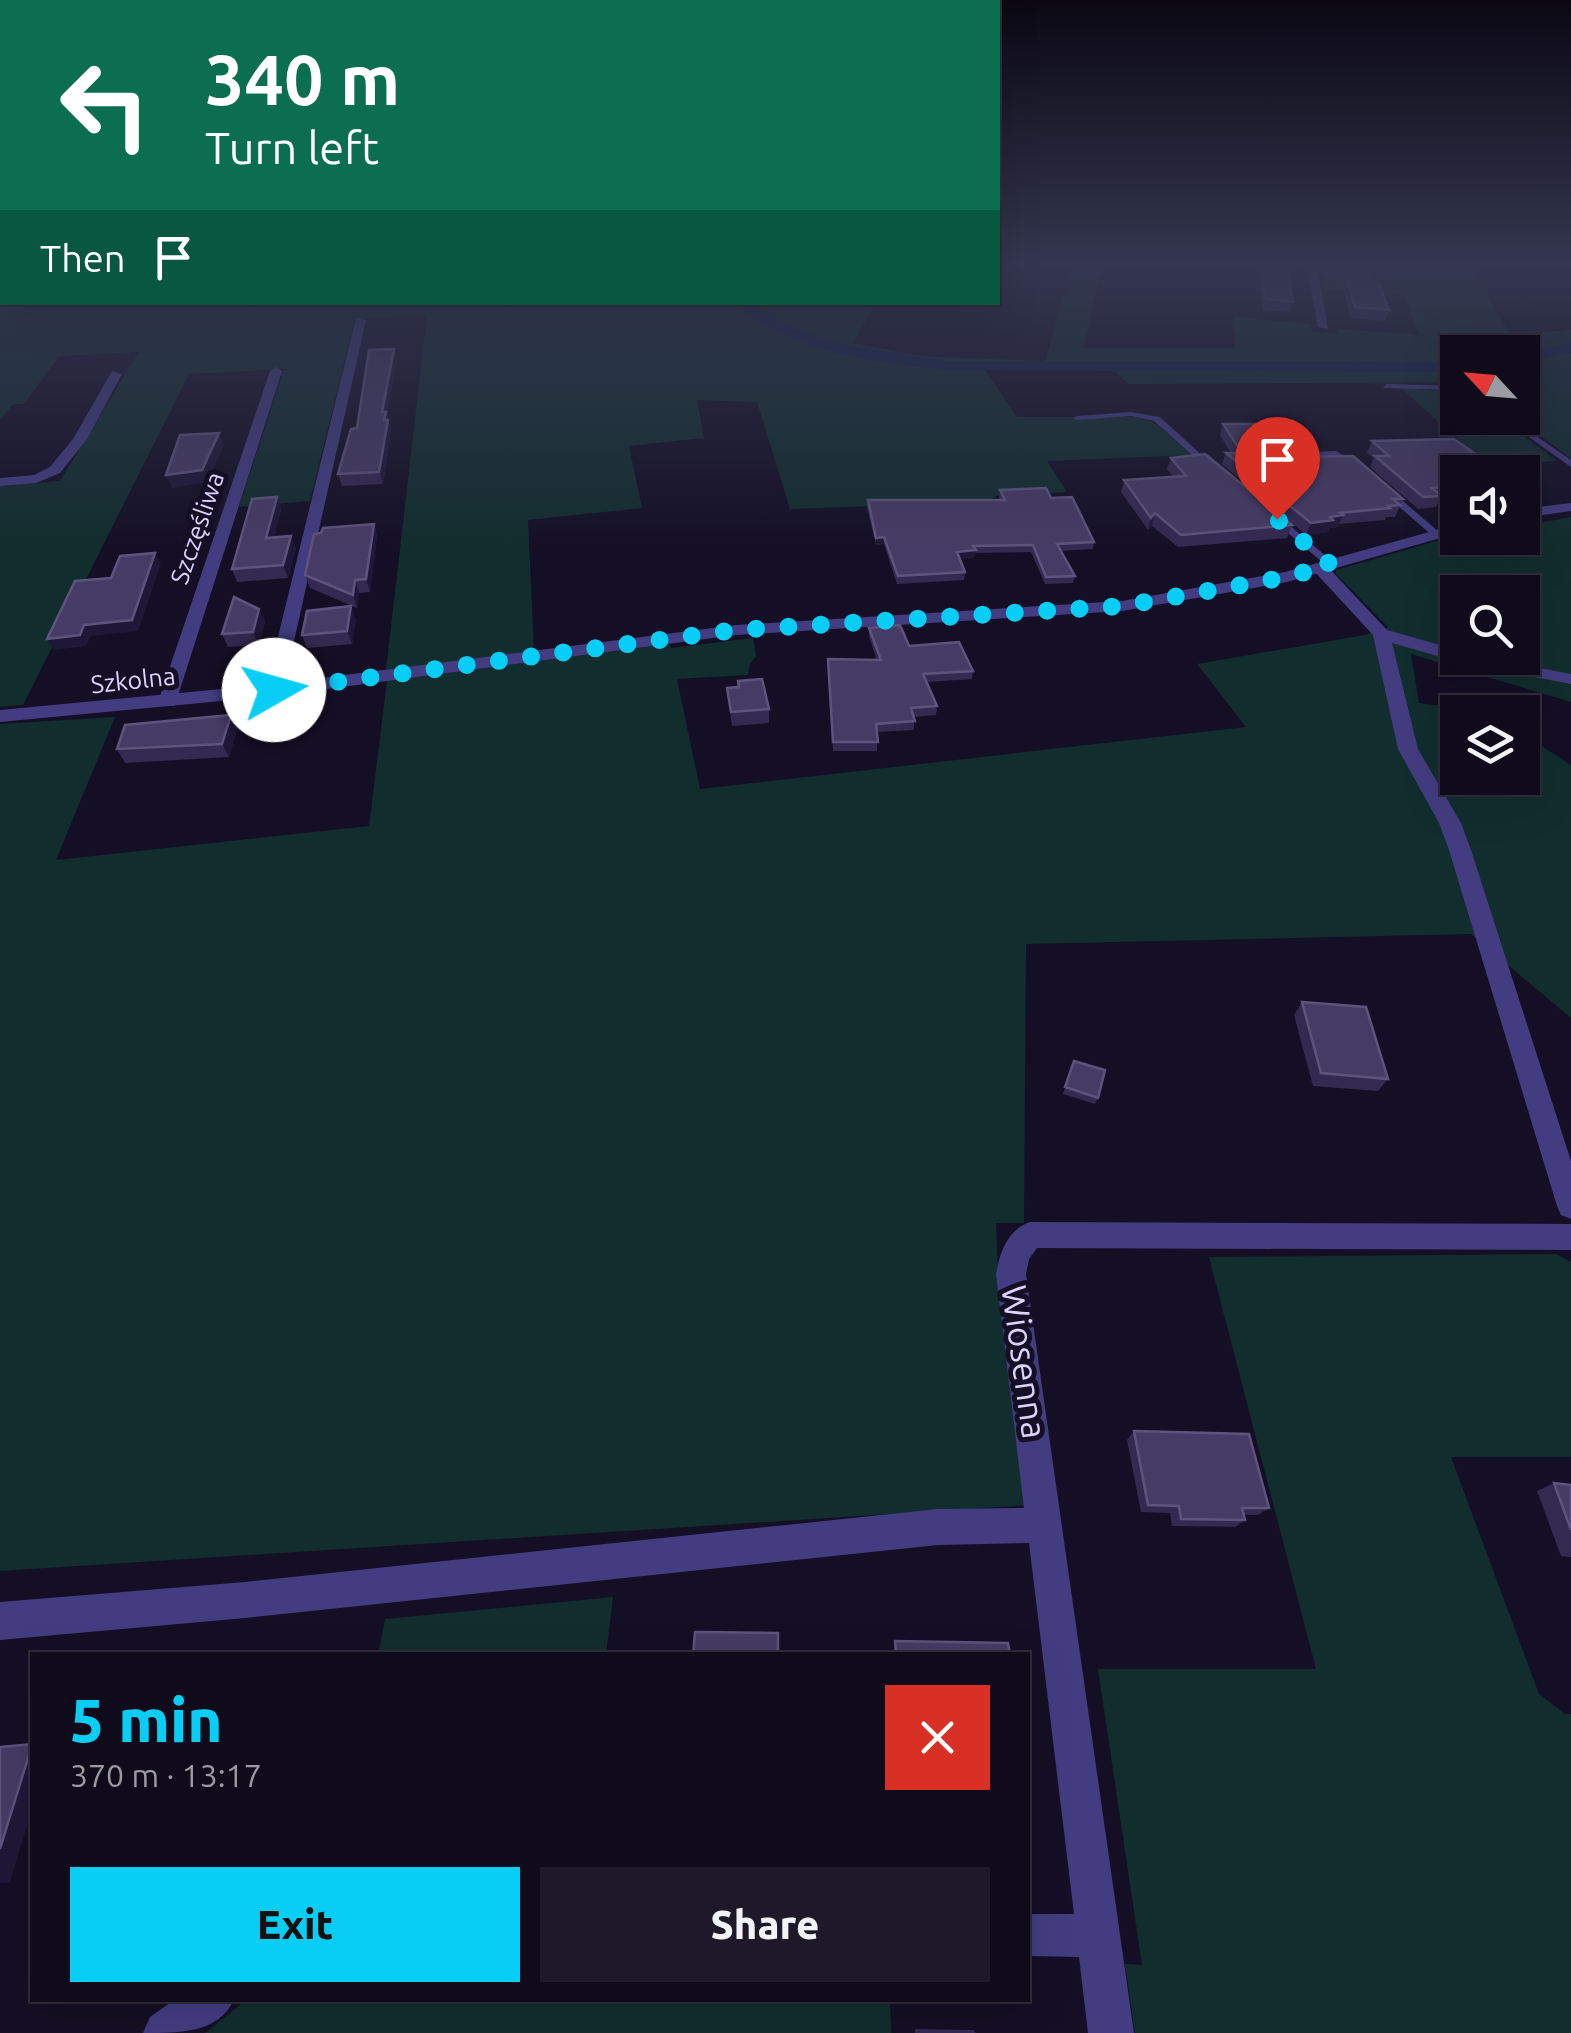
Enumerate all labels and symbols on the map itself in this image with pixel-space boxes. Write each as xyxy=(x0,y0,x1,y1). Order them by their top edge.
north arrow xyxy=(1440,335,1540,435)
pin xyxy=(1235,417,1320,520)
street label: Szczęśliwa xyxy=(165,468,229,588)
position arrow xyxy=(222,638,326,742)
street label: Szkolna xyxy=(89,662,177,698)
street label: Wiosenna xyxy=(994,1283,1056,1441)

